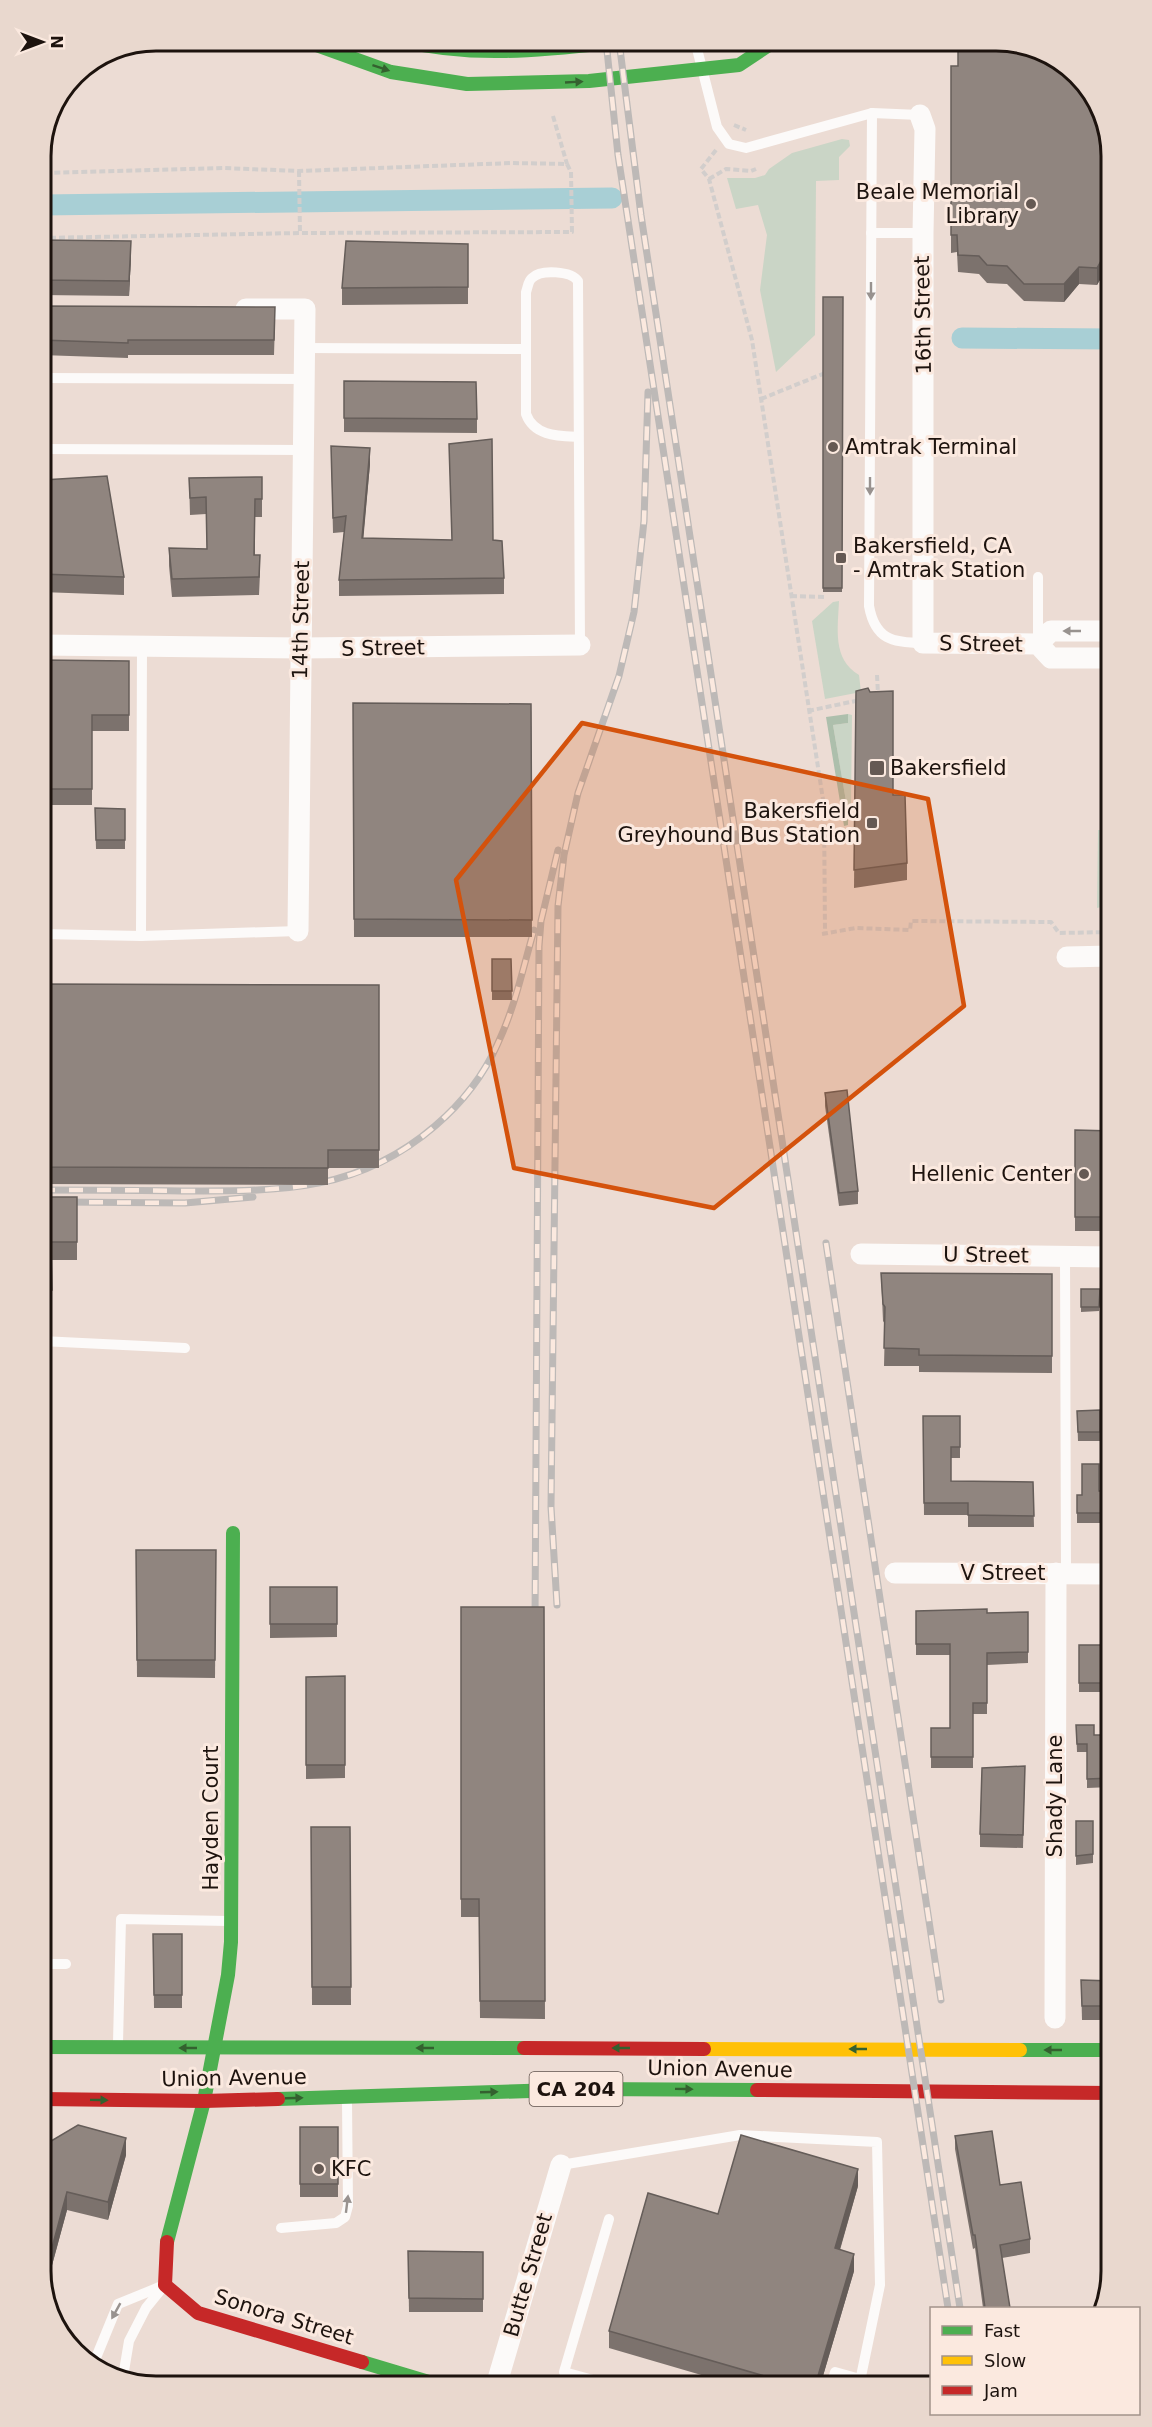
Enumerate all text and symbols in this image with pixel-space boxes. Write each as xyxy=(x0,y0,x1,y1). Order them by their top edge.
north arrow xyxy=(12,12,72,72)
text: N xyxy=(47,35,66,49)
one-way arrow xyxy=(372,64,390,73)
one-way arrow xyxy=(565,77,584,86)
place label: Beale Memorial Library xyxy=(856,180,1019,228)
marker: Beale Memorial Library xyxy=(1024,197,1038,211)
street label: 16th Street xyxy=(910,255,936,375)
one-way arrow xyxy=(866,282,876,301)
place label: Amtrak Terminal xyxy=(845,435,1017,459)
marker: Amtrak Terminal xyxy=(826,440,840,454)
one-way arrow xyxy=(865,477,875,496)
place label: Bakersfield, CA - Amtrak Station xyxy=(853,534,1025,582)
marker: Bakersfield, CA - Amtrak Station xyxy=(834,551,848,565)
street label: 14th Street xyxy=(288,560,314,680)
one-way arrow xyxy=(1062,626,1081,636)
street label: S Street xyxy=(939,631,1023,657)
street label: S Street xyxy=(341,635,425,661)
place label: Bakersfield xyxy=(890,756,1007,780)
marker: Bakersfield xyxy=(868,759,886,777)
place label: Bakersfield Greyhound Bus Station xyxy=(617,799,860,847)
marker: Bakersfield Greyhound Bus Station xyxy=(865,816,879,830)
place label: Hellenic Center xyxy=(911,1162,1072,1186)
marker: Hellenic Center xyxy=(1077,1167,1091,1181)
street label: U Street xyxy=(943,1242,1029,1268)
street label: V Street xyxy=(961,1561,1045,1585)
street label: Shady Lane xyxy=(1043,1735,1067,1857)
street label: Hayden Court xyxy=(199,1745,223,1891)
one-way arrow xyxy=(179,2043,198,2053)
one-way arrow xyxy=(416,2043,435,2053)
one-way arrow xyxy=(611,2043,630,2053)
one-way arrow xyxy=(848,2044,867,2054)
one-way arrow xyxy=(1043,2045,1062,2055)
street label: Union Avenue xyxy=(647,2056,793,2082)
street label: Union Avenue xyxy=(161,2065,307,2091)
road number: CA 204 xyxy=(530,2072,622,2106)
one-way arrow xyxy=(674,2085,693,2094)
one-way arrow xyxy=(479,2087,498,2096)
one-way arrow xyxy=(284,2093,303,2103)
one-way arrow xyxy=(90,2095,109,2105)
place label: KFC xyxy=(331,2157,372,2181)
marker: KFC xyxy=(312,2162,326,2176)
one-way arrow xyxy=(342,2195,352,2214)
street label: Butte Street xyxy=(499,2210,557,2340)
street label: Sonora Street xyxy=(211,2284,357,2350)
one-way arrow xyxy=(111,2303,122,2320)
legend xyxy=(930,2307,1140,2415)
text: Fast xyxy=(984,2320,1020,2341)
text: Slow xyxy=(984,2350,1026,2371)
text: Jam xyxy=(983,2380,1018,2401)

